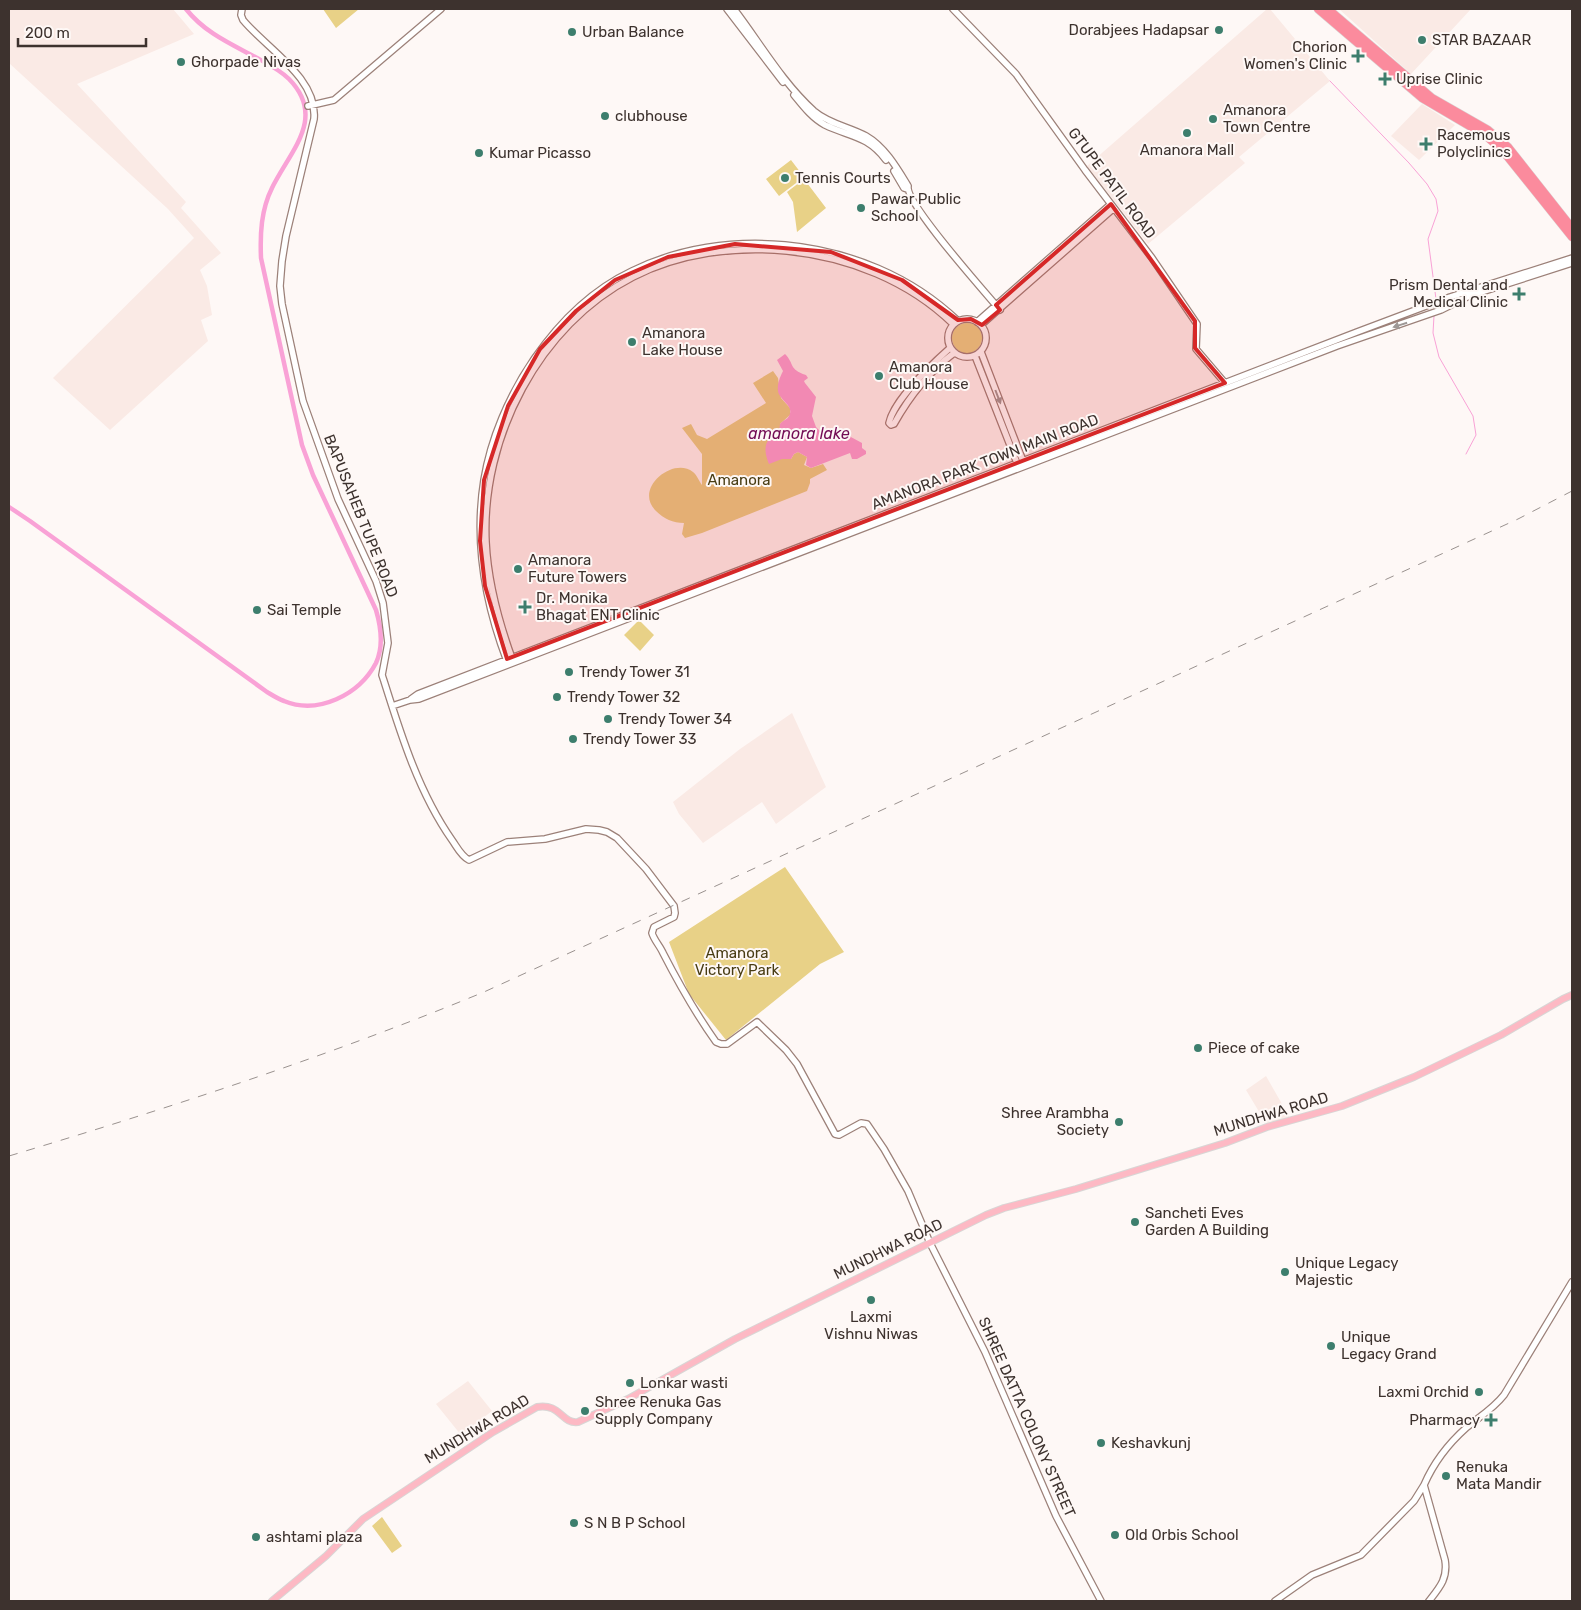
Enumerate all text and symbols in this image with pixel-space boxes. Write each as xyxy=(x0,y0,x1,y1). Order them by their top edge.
scale bar xyxy=(18,15,145,47)
place label: Dorabjees Hadapsar xyxy=(1069,21,1209,39)
place label: Urban Balance xyxy=(582,23,684,41)
text: 200 m xyxy=(25,24,70,42)
marker: Dorabjees Hadapsar xyxy=(1213,24,1225,36)
marker: Urban Balance xyxy=(566,26,578,38)
place label: STAR BAZAAR xyxy=(1432,31,1531,49)
marker: STAR BAZAAR xyxy=(1416,34,1428,46)
place label: Chorion Women's Clinic xyxy=(1244,38,1347,73)
marker: Chorion Women's Clinic xyxy=(1351,49,1365,63)
place label: Ghorpade Nivas xyxy=(191,53,301,71)
marker: Ghorpade Nivas xyxy=(175,56,187,68)
place label: Uprise Clinic xyxy=(1396,70,1483,88)
marker: Uprise Clinic xyxy=(1378,72,1392,86)
place label: Amanora Town Centre xyxy=(1223,101,1311,136)
place label: clubhouse xyxy=(615,107,688,125)
marker: clubhouse xyxy=(599,110,611,122)
marker: Amanora Town Centre xyxy=(1207,113,1219,125)
street label: GTUPE PATIL ROAD xyxy=(1064,124,1160,242)
place label: Racemous Polyclinics xyxy=(1437,126,1511,161)
marker: Amanora Mall xyxy=(1181,127,1193,139)
marker: Racemous Polyclinics xyxy=(1419,137,1433,151)
place label: Amanora Mall xyxy=(1140,141,1234,159)
place label: Kumar Picasso xyxy=(489,144,591,162)
marker: Kumar Picasso xyxy=(473,147,485,159)
place label: Tennis Courts xyxy=(795,169,891,187)
marker: Tennis Courts xyxy=(779,172,791,184)
place label: Pawar Public School xyxy=(871,190,961,225)
marker: Pawar Public School xyxy=(855,202,867,214)
place label: Prism Dental and Medical Clinic xyxy=(1389,276,1508,311)
marker: Prism Dental and Medical Clinic xyxy=(1512,287,1526,301)
one-way arrow xyxy=(1392,321,1407,329)
place label: Amanora Lake House xyxy=(642,324,723,359)
marker: Amanora Lake House xyxy=(626,336,638,348)
place label: Amanora Club House xyxy=(889,358,969,393)
marker: Amanora Club House xyxy=(873,370,885,382)
one-way arrow xyxy=(995,390,1003,404)
street label: AMANORA PARK TOWN MAIN ROAD xyxy=(869,410,1101,514)
water label: amanora lake xyxy=(748,424,850,443)
street label: BAPUSAHEB TUPE ROAD xyxy=(320,432,402,600)
park label: Amanora xyxy=(707,471,771,489)
place label: Amanora Future Towers xyxy=(528,551,627,586)
marker: Amanora Future Towers xyxy=(512,563,524,575)
place label: Dr. Monika Bhagat ENT Clinic xyxy=(536,589,660,624)
marker: Dr. Monika Bhagat ENT Clinic xyxy=(518,600,532,614)
place label: Sai Temple xyxy=(267,601,342,619)
marker: Sai Temple xyxy=(251,604,263,616)
place label: Trendy Tower 31 xyxy=(579,663,690,681)
marker: Trendy Tower 31 xyxy=(563,666,575,678)
place label: Trendy Tower 32 xyxy=(567,688,681,706)
marker: Trendy Tower 32 xyxy=(551,691,563,703)
place label: Trendy Tower 34 xyxy=(618,710,732,728)
marker: Trendy Tower 34 xyxy=(602,713,614,725)
place label: Trendy Tower 33 xyxy=(583,730,697,748)
marker: Trendy Tower 33 xyxy=(567,733,579,745)
park label: Amanora Victory Park xyxy=(695,944,780,979)
place label: Piece of cake xyxy=(1208,1039,1300,1057)
marker: Piece of cake xyxy=(1192,1042,1204,1054)
street label: MUNDHWA ROAD xyxy=(1211,1088,1331,1140)
place label: Shree Arambha Society xyxy=(1001,1104,1109,1139)
marker: Shree Arambha Society xyxy=(1113,1116,1125,1128)
place label: Sancheti Eves Garden A Building xyxy=(1145,1204,1269,1239)
street label: MUNDHWA ROAD xyxy=(831,1215,945,1283)
marker: Sancheti Eves Garden A Building xyxy=(1129,1216,1141,1228)
place label: Unique Legacy Majestic xyxy=(1295,1254,1399,1289)
marker: Unique Legacy Majestic xyxy=(1279,1266,1291,1278)
marker: Laxmi Vishnu Niwas xyxy=(865,1294,877,1306)
place label: Laxmi Vishnu Niwas xyxy=(824,1308,918,1343)
street label: SHREE DATTA COLONY STREET xyxy=(975,1314,1079,1520)
place label: Unique Legacy Grand xyxy=(1341,1328,1437,1363)
marker: Unique Legacy Grand xyxy=(1325,1340,1337,1352)
place label: Lonkar wasti xyxy=(640,1374,728,1392)
marker: Lonkar wasti xyxy=(624,1377,636,1389)
place label: Laxmi Orchid xyxy=(1378,1383,1469,1401)
marker: Laxmi Orchid xyxy=(1473,1386,1485,1398)
street label: MUNDHWA ROAD xyxy=(421,1391,533,1467)
place label: Shree Renuka Gas Supply Company xyxy=(595,1393,722,1428)
marker: Shree Renuka Gas Supply Company xyxy=(579,1405,591,1417)
place label: Pharmacy xyxy=(1409,1411,1480,1429)
marker: Pharmacy xyxy=(1484,1413,1498,1427)
place label: Keshavkunj xyxy=(1111,1434,1191,1452)
marker: Keshavkunj xyxy=(1095,1437,1107,1449)
place label: Renuka Mata Mandir xyxy=(1456,1458,1542,1493)
marker: Renuka Mata Mandir xyxy=(1440,1470,1452,1482)
place label: S N B P School xyxy=(584,1514,685,1532)
marker: S N B P School xyxy=(568,1517,580,1529)
place label: Old Orbis School xyxy=(1125,1526,1239,1544)
place label: ashtami plaza xyxy=(266,1528,363,1546)
marker: Old Orbis School xyxy=(1109,1529,1121,1541)
marker: ashtami plaza xyxy=(250,1531,262,1543)

